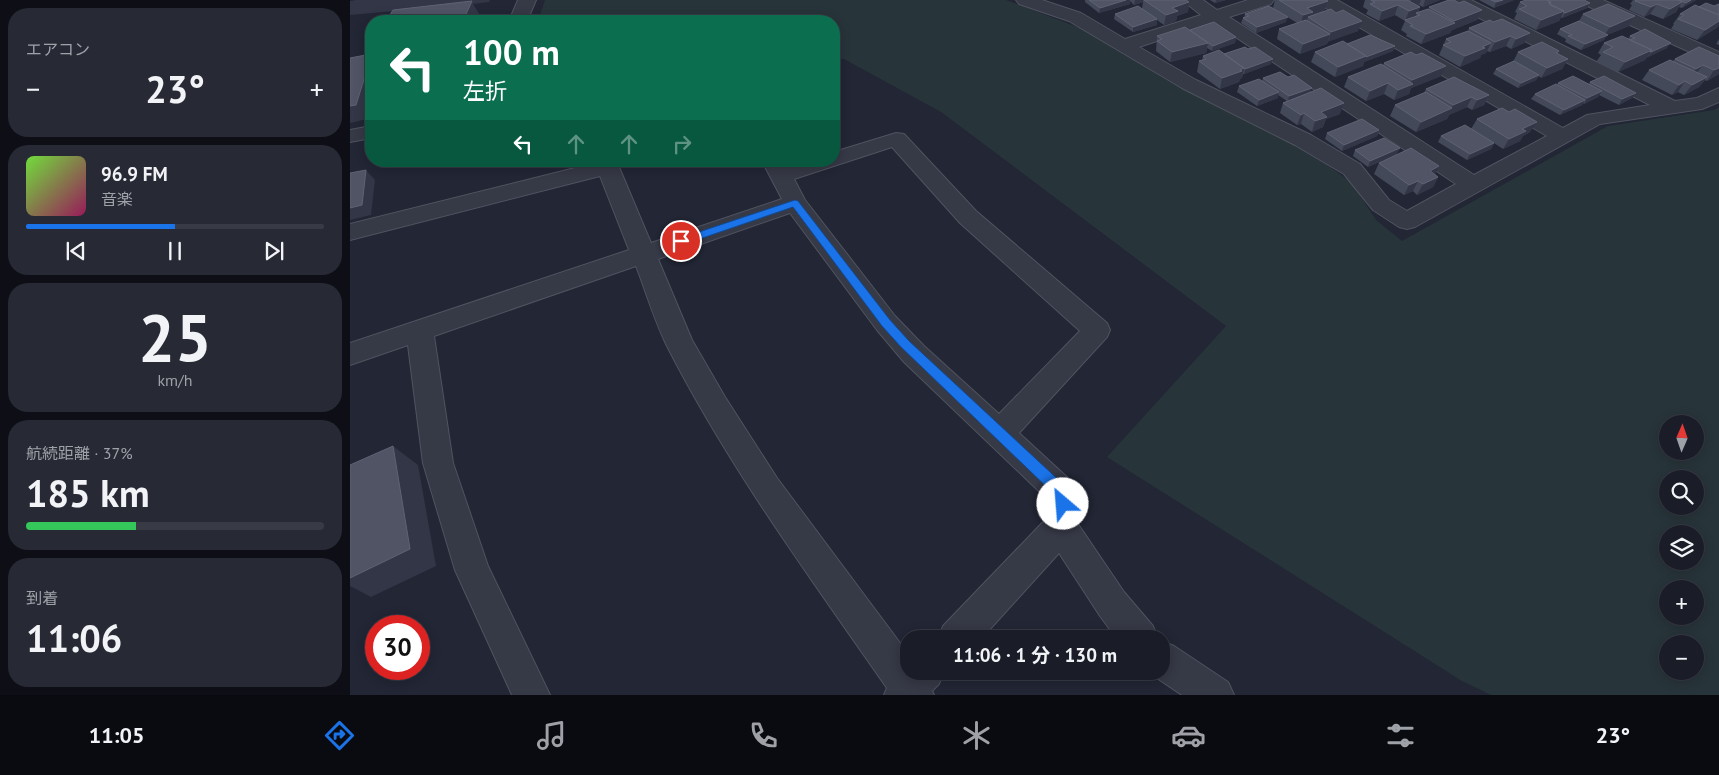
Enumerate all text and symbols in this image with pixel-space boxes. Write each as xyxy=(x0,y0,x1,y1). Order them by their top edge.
text: 100 m xyxy=(463,29,560,75)
icon: left xyxy=(380,35,445,100)
text: エアコン xyxy=(26,39,90,59)
text: 23° xyxy=(145,64,205,113)
text: − xyxy=(26,70,40,107)
text: + xyxy=(310,70,324,107)
text: 左折 xyxy=(463,77,507,105)
icon: left xyxy=(509,130,537,158)
icon: ahead xyxy=(562,130,590,158)
icon: ahead xyxy=(615,130,643,158)
icon: right xyxy=(668,130,696,158)
text: 96.9 FM xyxy=(101,162,168,186)
text: 音楽 xyxy=(101,189,133,209)
pin xyxy=(660,220,702,262)
icon: arrive xyxy=(667,227,695,255)
icon: previous xyxy=(62,237,90,265)
icon: pause xyxy=(161,237,189,265)
icon: next xyxy=(260,237,288,265)
text: 25 xyxy=(138,295,212,379)
text: km/h xyxy=(157,370,193,390)
north arrow xyxy=(1659,415,1704,460)
map controls xyxy=(1659,415,1704,680)
text: 航続距離 · 37% xyxy=(26,443,133,463)
text: 185 km xyxy=(26,468,150,517)
button: search xyxy=(1659,470,1704,515)
position arrow xyxy=(1036,477,1088,529)
button: layers xyxy=(1659,525,1704,570)
button: + xyxy=(1659,580,1704,625)
text: 到着 xyxy=(26,588,58,608)
text: 11:06 xyxy=(26,613,122,662)
speed limit sign: 30 xyxy=(365,615,430,680)
button: − xyxy=(1659,635,1704,680)
text: 11:06 · 1 分 · 130 m xyxy=(953,643,1117,667)
icon: directions xyxy=(322,718,357,753)
icon: music xyxy=(534,718,569,753)
icon: phone xyxy=(746,718,781,753)
icon: climate xyxy=(959,718,994,753)
icon: car xyxy=(1171,718,1206,753)
icon: filters xyxy=(1383,718,1418,753)
text: 11:05 xyxy=(89,721,144,749)
text: 23° xyxy=(1596,721,1630,749)

